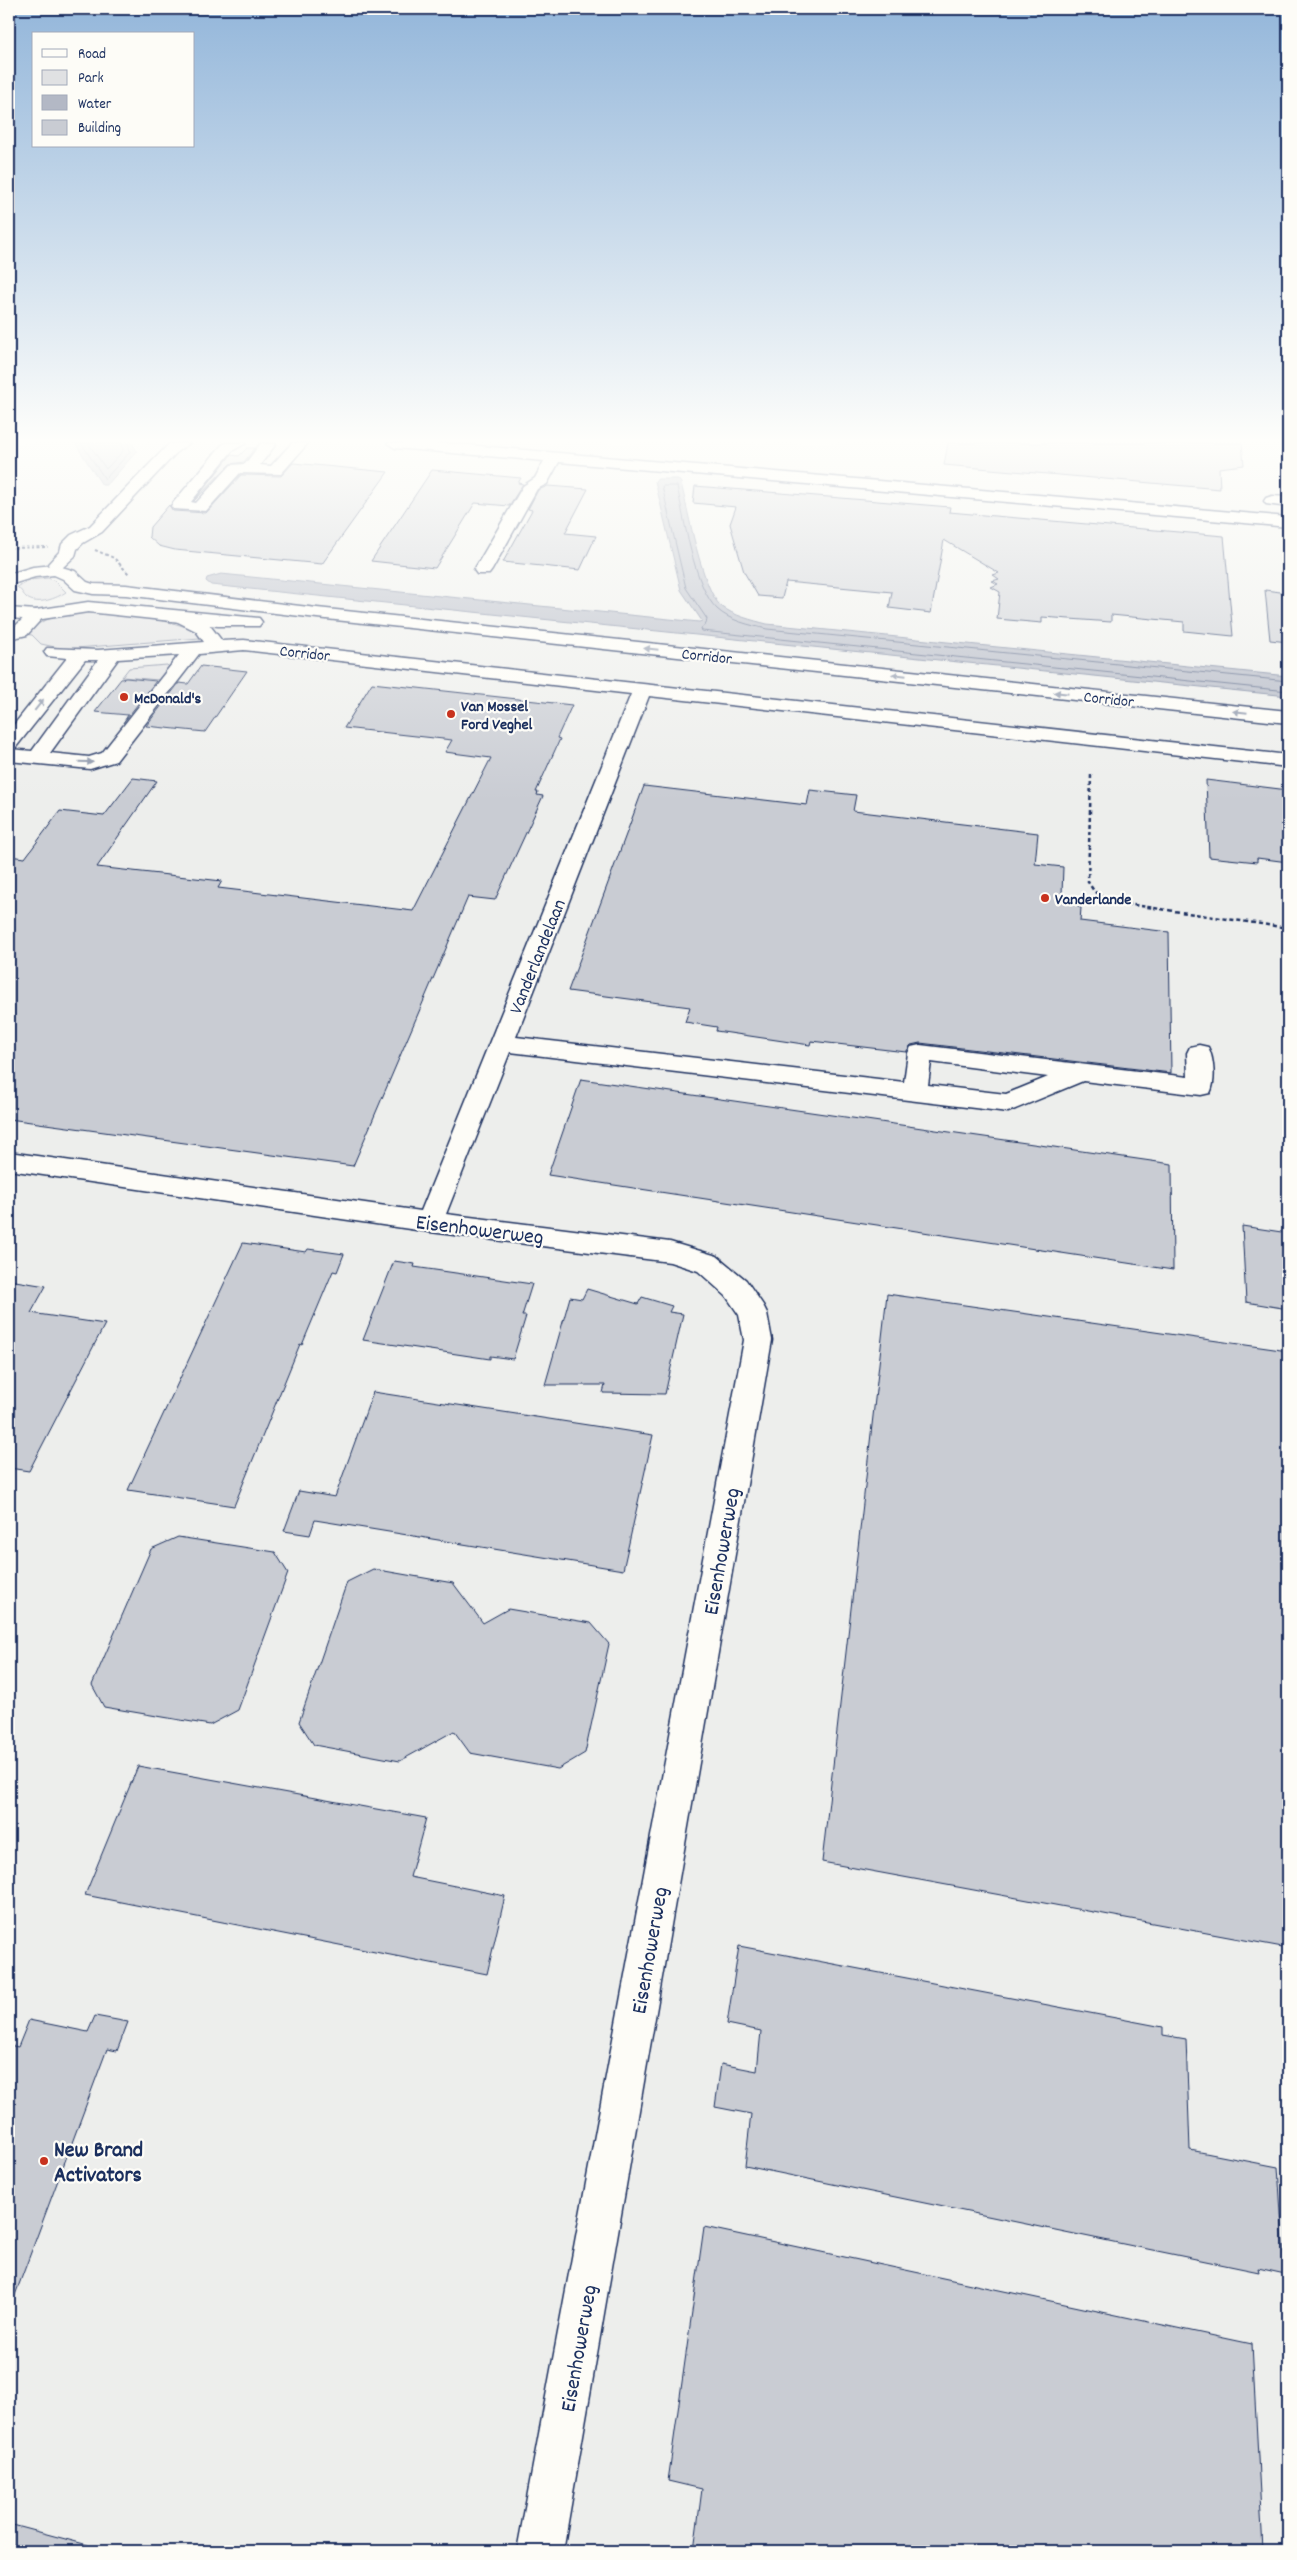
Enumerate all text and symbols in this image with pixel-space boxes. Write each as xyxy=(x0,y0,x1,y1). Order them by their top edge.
legend xyxy=(32,32,195,148)
text: Road xyxy=(78,44,106,66)
text: Park xyxy=(78,68,104,90)
text: Water xyxy=(78,94,112,116)
text: Building xyxy=(78,118,121,140)
street label: Corridor xyxy=(278,640,331,669)
street label: Corridor xyxy=(680,643,733,672)
one-way arrow xyxy=(642,645,658,653)
one-way arrow xyxy=(891,671,907,679)
street label: Corridor xyxy=(1082,686,1135,715)
place label: McDonald's xyxy=(134,688,202,711)
one-way arrow xyxy=(1052,689,1068,697)
marker: McDonald's xyxy=(118,691,130,703)
place label: Van Mossel Ford Veghel xyxy=(461,696,532,737)
one-way arrow xyxy=(34,698,44,711)
marker: Van Mossel Ford Veghel xyxy=(445,708,457,720)
one-way arrow xyxy=(1231,708,1247,716)
one-way arrow xyxy=(78,758,94,766)
place label: Vanderlande xyxy=(1055,889,1131,912)
marker: Vanderlande xyxy=(1039,892,1051,904)
street label: Vanderlandelaan xyxy=(504,896,575,1019)
street label: Eisenhowerweg xyxy=(414,1208,545,1255)
street label: Eisenhowerweg xyxy=(697,1486,750,1618)
street label: Eisenhowerweg xyxy=(625,1885,678,2017)
place label: New Brand Activators xyxy=(54,2136,143,2192)
marker: New Brand Activators xyxy=(38,2155,50,2167)
street label: Eisenhowerweg xyxy=(554,2283,607,2415)

